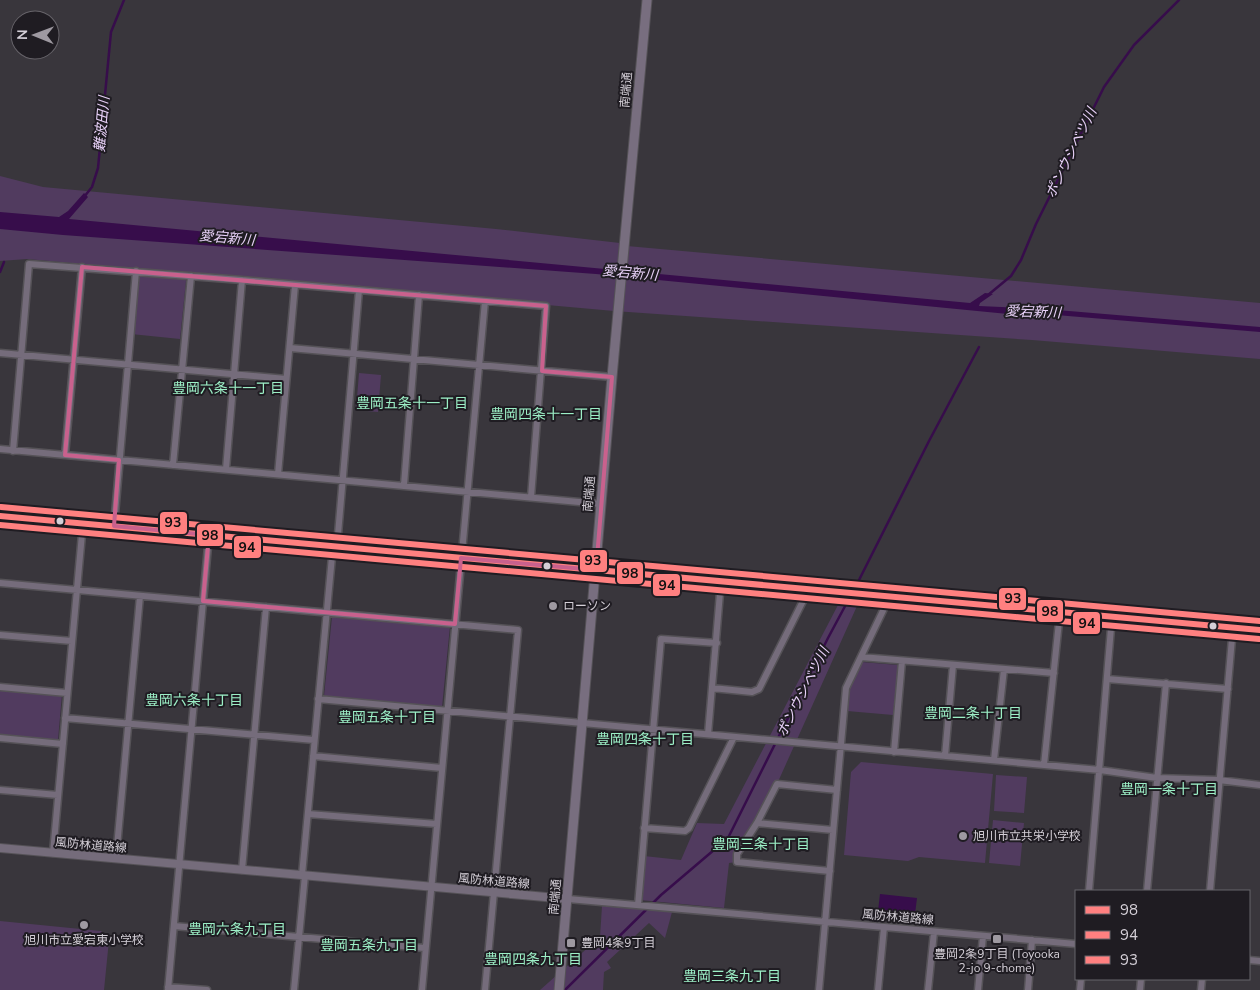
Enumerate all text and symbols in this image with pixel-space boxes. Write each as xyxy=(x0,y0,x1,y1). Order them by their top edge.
north arrow xyxy=(10,10,60,60)
text: N xyxy=(13,29,32,40)
street label: 南端通 xyxy=(616,71,636,109)
water label: 難波田川 xyxy=(90,93,114,153)
water label: ポンウシベツ川 xyxy=(1041,103,1102,201)
water label: 愛宕新川 xyxy=(198,226,258,250)
water label: 愛宕新川 xyxy=(601,261,661,285)
water label: 愛宕新川 xyxy=(1005,302,1063,323)
district label: 豊岡六条十一丁目 xyxy=(172,379,284,398)
district label: 豊岡五条十一丁目 xyxy=(356,394,468,413)
district label: 豊岡四条十一丁目 xyxy=(490,405,602,424)
street label: 南端通 xyxy=(579,475,599,513)
line badge: 93 xyxy=(159,511,188,535)
text: 93 xyxy=(165,513,181,532)
unlabelled marker xyxy=(55,516,65,526)
line badge: 98 xyxy=(196,523,224,547)
text: 98 xyxy=(202,526,218,545)
line badge: 94 xyxy=(233,535,262,559)
text: 94 xyxy=(239,538,256,557)
line badge: 93 xyxy=(579,549,608,573)
text: 93 xyxy=(585,551,601,570)
unlabelled marker xyxy=(542,561,552,571)
line badge: 98 xyxy=(616,561,644,585)
text: 98 xyxy=(622,564,638,583)
line badge: 94 xyxy=(652,573,681,597)
text: 94 xyxy=(659,576,676,595)
line badge: 93 xyxy=(998,587,1027,611)
text: 93 xyxy=(1005,589,1021,608)
place label: ローソン xyxy=(563,598,611,614)
line badge: 98 xyxy=(1036,599,1064,623)
marker: ローソン xyxy=(547,600,559,612)
text: 98 xyxy=(1042,602,1058,621)
line badge: 94 xyxy=(1072,611,1101,635)
text: 94 xyxy=(1079,614,1096,633)
unlabelled marker xyxy=(1208,621,1218,631)
water label: ポンウシベツ川 xyxy=(772,642,835,740)
district label: 豊岡六条十丁目 xyxy=(145,691,243,710)
district label: 豊岡二条十丁目 xyxy=(924,704,1022,723)
district label: 豊岡五条十丁目 xyxy=(338,708,436,727)
district label: 豊岡四条十丁目 xyxy=(596,730,694,749)
district label: 豊岡一条十丁目 xyxy=(1120,780,1218,799)
place label: 旭川市立共栄小学校 xyxy=(973,828,1081,844)
marker: 旭川市立共栄小学校 xyxy=(957,830,969,842)
street label: 風防林道路線 xyxy=(54,834,128,856)
district label: 豊岡三条十丁目 xyxy=(712,835,810,854)
street label: 風防林道路線 xyxy=(457,870,531,892)
street label: 南端通 xyxy=(545,878,565,916)
legend xyxy=(1075,890,1250,980)
text: 98 xyxy=(1120,900,1138,920)
street label: 風防林道路線 xyxy=(861,906,935,928)
marker: 旭川市立愛宕東小学校 xyxy=(78,919,90,931)
district label: 豊岡六条九丁目 xyxy=(188,920,286,939)
text: 94 xyxy=(1120,925,1138,945)
place label: 旭川市立愛宕東小学校 xyxy=(24,932,144,948)
marker: 豊岡2条9丁目 (Toyooka 2-jo 9-chome) xyxy=(991,933,1003,945)
place label: 豊岡4条9丁目 xyxy=(581,935,655,951)
district label: 豊岡五条九丁目 xyxy=(320,936,418,955)
marker: 豊岡4条9丁目 xyxy=(565,937,577,949)
place label: 豊岡2条9丁目 (Toyooka 2-jo 9-chome) xyxy=(934,946,1060,976)
district label: 豊岡四条九丁目 xyxy=(484,950,582,969)
text: 93 xyxy=(1120,950,1138,970)
district label: 豊岡三条九丁目 xyxy=(683,967,781,986)

